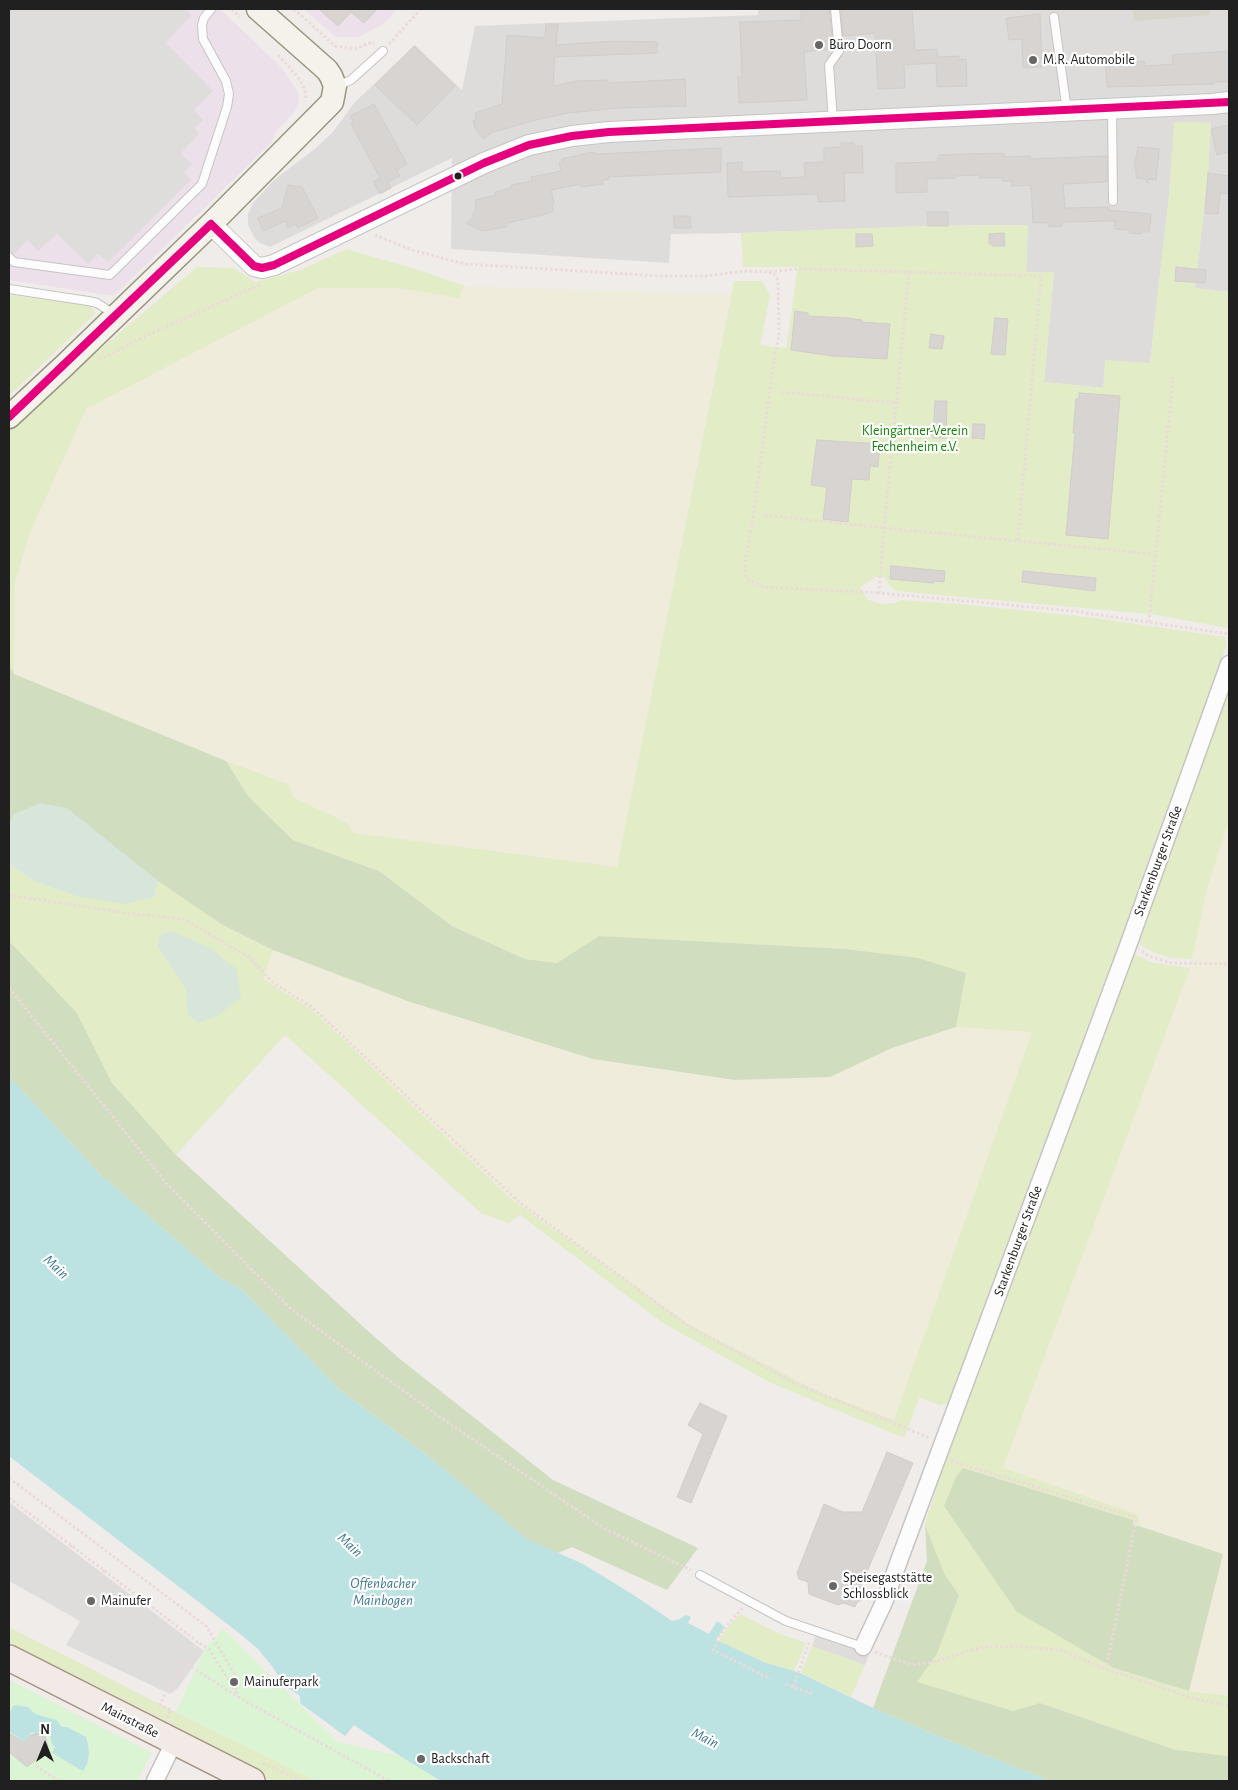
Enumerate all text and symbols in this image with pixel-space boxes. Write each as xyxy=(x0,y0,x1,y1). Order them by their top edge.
place label: Büro Doorn xyxy=(829,37,892,53)
marker: Büro Doorn xyxy=(813,39,825,51)
place label: M.R. Automobile xyxy=(1043,52,1135,68)
marker: M.R. Automobile xyxy=(1027,54,1039,66)
unlabelled marker xyxy=(453,171,463,181)
park label: Kleingärtner-Verein Fechenheim e.V. xyxy=(862,423,968,456)
street label: Starkenburger Straße xyxy=(1130,803,1186,919)
street label: Starkenburger Straße xyxy=(990,1183,1046,1299)
water label: Main xyxy=(40,1251,72,1283)
water label: Main xyxy=(334,1529,366,1561)
place label: Speisegaststätte Schlossblick xyxy=(843,1570,932,1602)
water label: Offenbacher Mainbogen xyxy=(350,1574,416,1609)
marker: Speisegaststätte Schlossblick xyxy=(827,1580,839,1592)
place label: Mainufer xyxy=(101,1593,151,1609)
marker: Mainufer xyxy=(85,1595,97,1607)
place label: Mainuferpark xyxy=(244,1674,318,1690)
marker: Mainuferpark xyxy=(228,1676,240,1688)
street label: Mainstraße xyxy=(98,1698,162,1742)
north arrow xyxy=(20,1720,70,1770)
text: N xyxy=(40,1723,50,1737)
water label: Main xyxy=(689,1724,721,1752)
place label: Backschaft xyxy=(431,1751,490,1767)
marker: Backschaft xyxy=(415,1753,427,1765)

